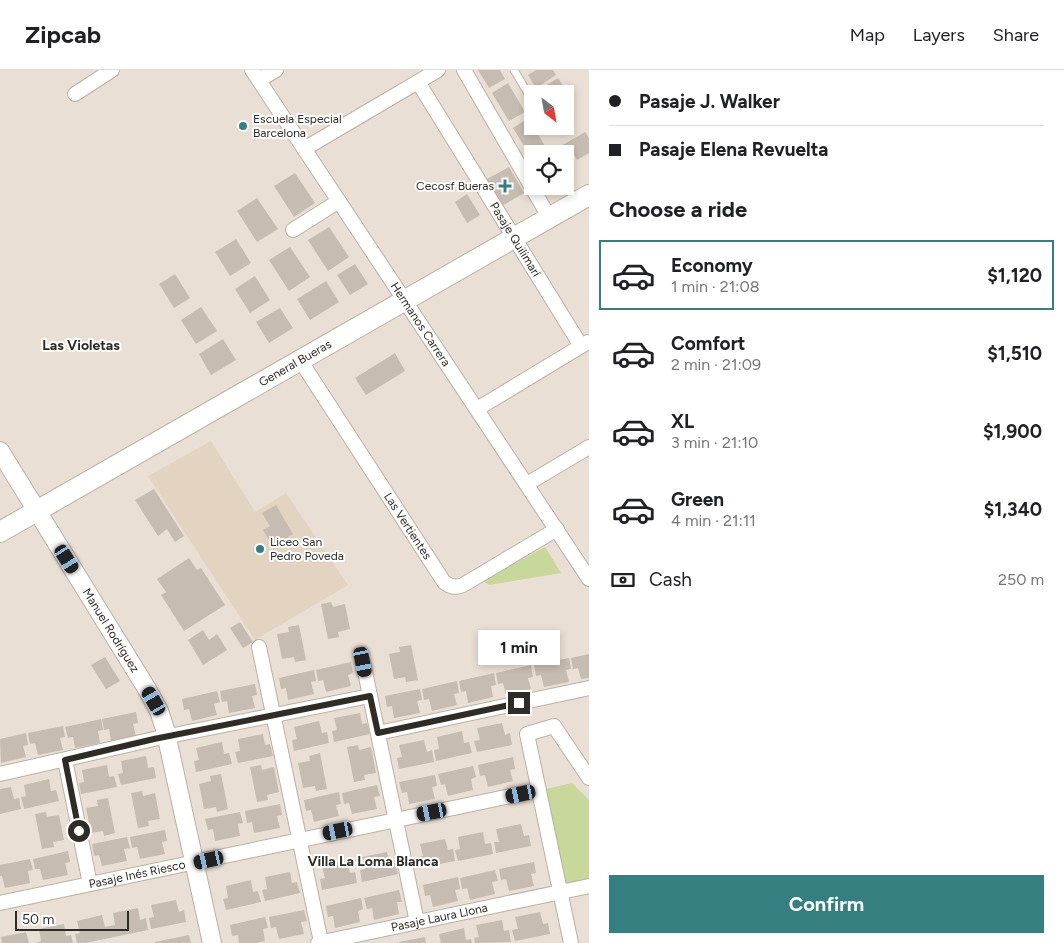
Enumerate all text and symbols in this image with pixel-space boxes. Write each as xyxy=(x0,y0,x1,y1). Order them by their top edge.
text: Zipcab xyxy=(25,20,101,49)
text: Map xyxy=(850,24,885,46)
text: Layers xyxy=(913,24,965,46)
text: Share xyxy=(993,24,1039,46)
north arrow xyxy=(524,85,574,135)
map controls xyxy=(524,85,574,195)
text: Pasaje J. Walker xyxy=(639,90,780,113)
place label: Escuela Especial Barcelona xyxy=(253,112,342,140)
marker: Escuela Especial Barcelona xyxy=(237,120,249,132)
text: Pasaje Elena Revuelta xyxy=(639,138,828,161)
button: locate xyxy=(524,145,574,195)
place label: Cecosf Bueras xyxy=(416,179,494,193)
marker: Cecosf Bueras xyxy=(498,179,512,193)
text: Choose a ride xyxy=(609,196,747,223)
street label: Pasaje Quilimarí xyxy=(487,200,544,280)
icon: car xyxy=(611,253,656,298)
text: Economy xyxy=(671,254,753,277)
text: $1,120 xyxy=(987,264,1042,287)
text: 1 min · 21:08 xyxy=(671,277,759,296)
street label: Hermanos Carrera xyxy=(388,280,453,369)
icon: car xyxy=(611,331,656,376)
text: Comfort xyxy=(671,332,746,355)
district label: Las Violetas xyxy=(42,337,120,354)
street label: General Bueras xyxy=(256,337,334,389)
text: $1,510 xyxy=(987,342,1042,365)
text: 2 min · 21:09 xyxy=(671,355,761,374)
icon: car xyxy=(611,409,656,454)
text: XL xyxy=(671,410,694,433)
text: $1,900 xyxy=(983,420,1042,443)
text: 3 min · 21:10 xyxy=(671,433,758,452)
icon: car xyxy=(611,487,656,532)
text: Green xyxy=(671,488,724,511)
street label: Las Vertientes xyxy=(381,490,435,562)
text: $1,340 xyxy=(984,498,1042,521)
text: 4 min · 21:11 xyxy=(671,511,756,530)
place label: Liceo San Pedro Poveda xyxy=(270,535,344,563)
car xyxy=(52,542,81,576)
marker: Liceo San Pedro Poveda xyxy=(254,543,266,555)
icon: cash xyxy=(609,566,637,594)
text: Cash xyxy=(649,568,692,591)
text: 250 m xyxy=(998,570,1044,589)
street label: Manuel Rodríguez xyxy=(80,586,142,675)
callout: 1 min xyxy=(478,630,560,666)
text: 1 min xyxy=(500,638,538,657)
car xyxy=(352,646,373,678)
car xyxy=(140,684,167,718)
route end xyxy=(508,692,530,714)
car xyxy=(504,784,537,804)
car xyxy=(415,802,448,822)
route start xyxy=(68,820,90,842)
car xyxy=(321,821,354,841)
car xyxy=(192,849,225,871)
district label: Villa La Loma Blanca xyxy=(308,853,438,870)
street label: Pasaje Inés Riesco xyxy=(87,857,187,891)
button: Confirm xyxy=(609,875,1044,933)
street label: Pasaje Laura Llona xyxy=(390,901,489,934)
scale bar xyxy=(15,908,129,931)
text: 50 m xyxy=(22,911,54,928)

